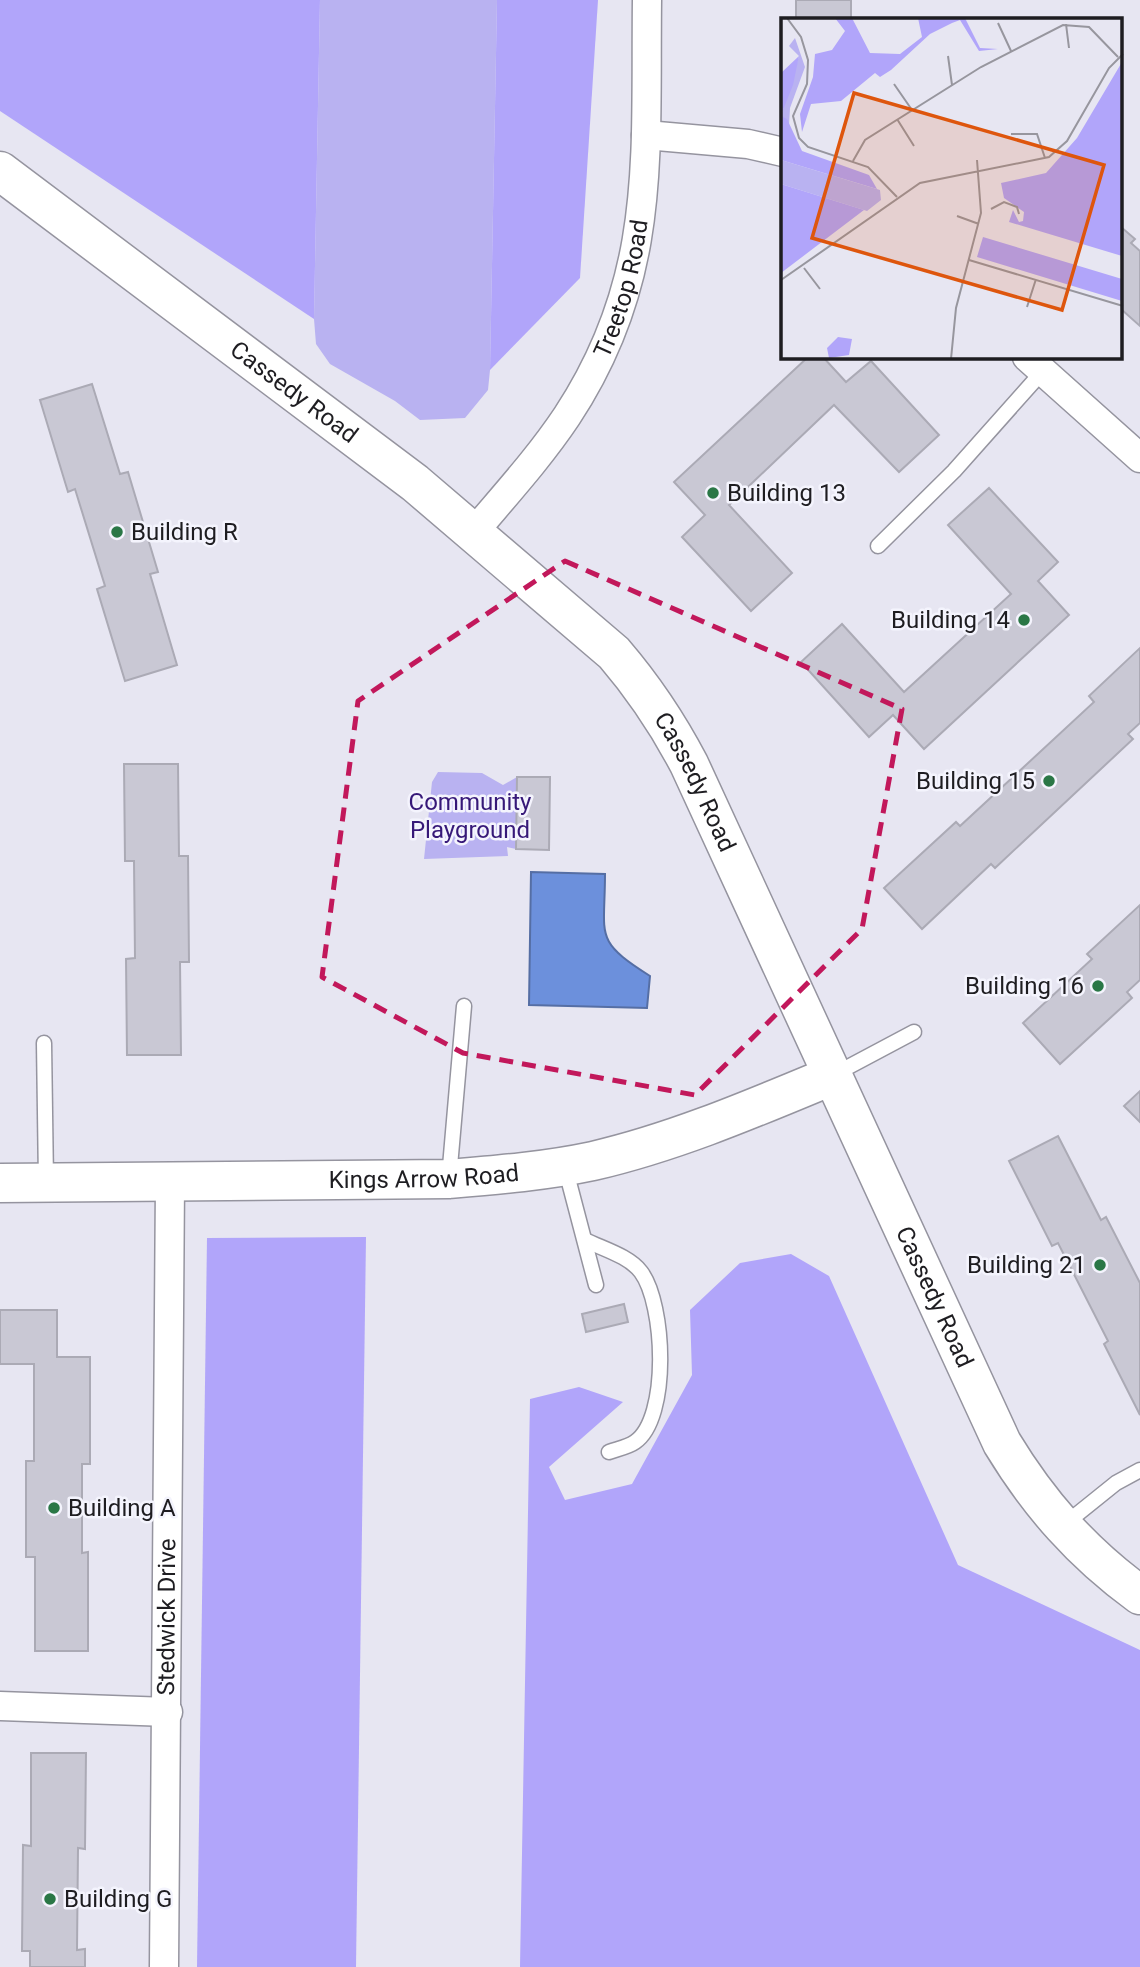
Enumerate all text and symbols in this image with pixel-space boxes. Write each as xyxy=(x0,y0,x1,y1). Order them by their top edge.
inset map xyxy=(781,18,1122,359)
street label: Treetop Road xyxy=(588,218,654,362)
street label: Cassedy Road xyxy=(225,335,363,449)
place label: Building 13 xyxy=(727,479,846,507)
marker: Building 13 xyxy=(705,485,721,501)
place label: Building R xyxy=(131,518,238,546)
marker: Building R xyxy=(109,524,125,540)
place label: Building 14 xyxy=(891,606,1010,634)
marker: Building 14 xyxy=(1016,612,1032,628)
street label: Cassedy Road xyxy=(648,707,741,856)
place label: Building 15 xyxy=(916,767,1035,795)
marker: Building 15 xyxy=(1041,773,1057,789)
park label: Community Playground xyxy=(409,788,532,844)
place label: Building 16 xyxy=(965,972,1084,1000)
marker: Building 16 xyxy=(1090,978,1106,994)
street label: Kings Arrow Road xyxy=(329,1159,520,1194)
street label: Cassedy Road xyxy=(890,1222,979,1372)
place label: Building 21 xyxy=(967,1251,1086,1279)
marker: Building 21 xyxy=(1092,1257,1108,1273)
place label: Building A xyxy=(68,1494,176,1522)
marker: Building A xyxy=(46,1500,62,1516)
street label: Stedwick Drive xyxy=(152,1538,181,1696)
place label: Building G xyxy=(64,1885,172,1913)
marker: Building G xyxy=(42,1891,58,1907)

